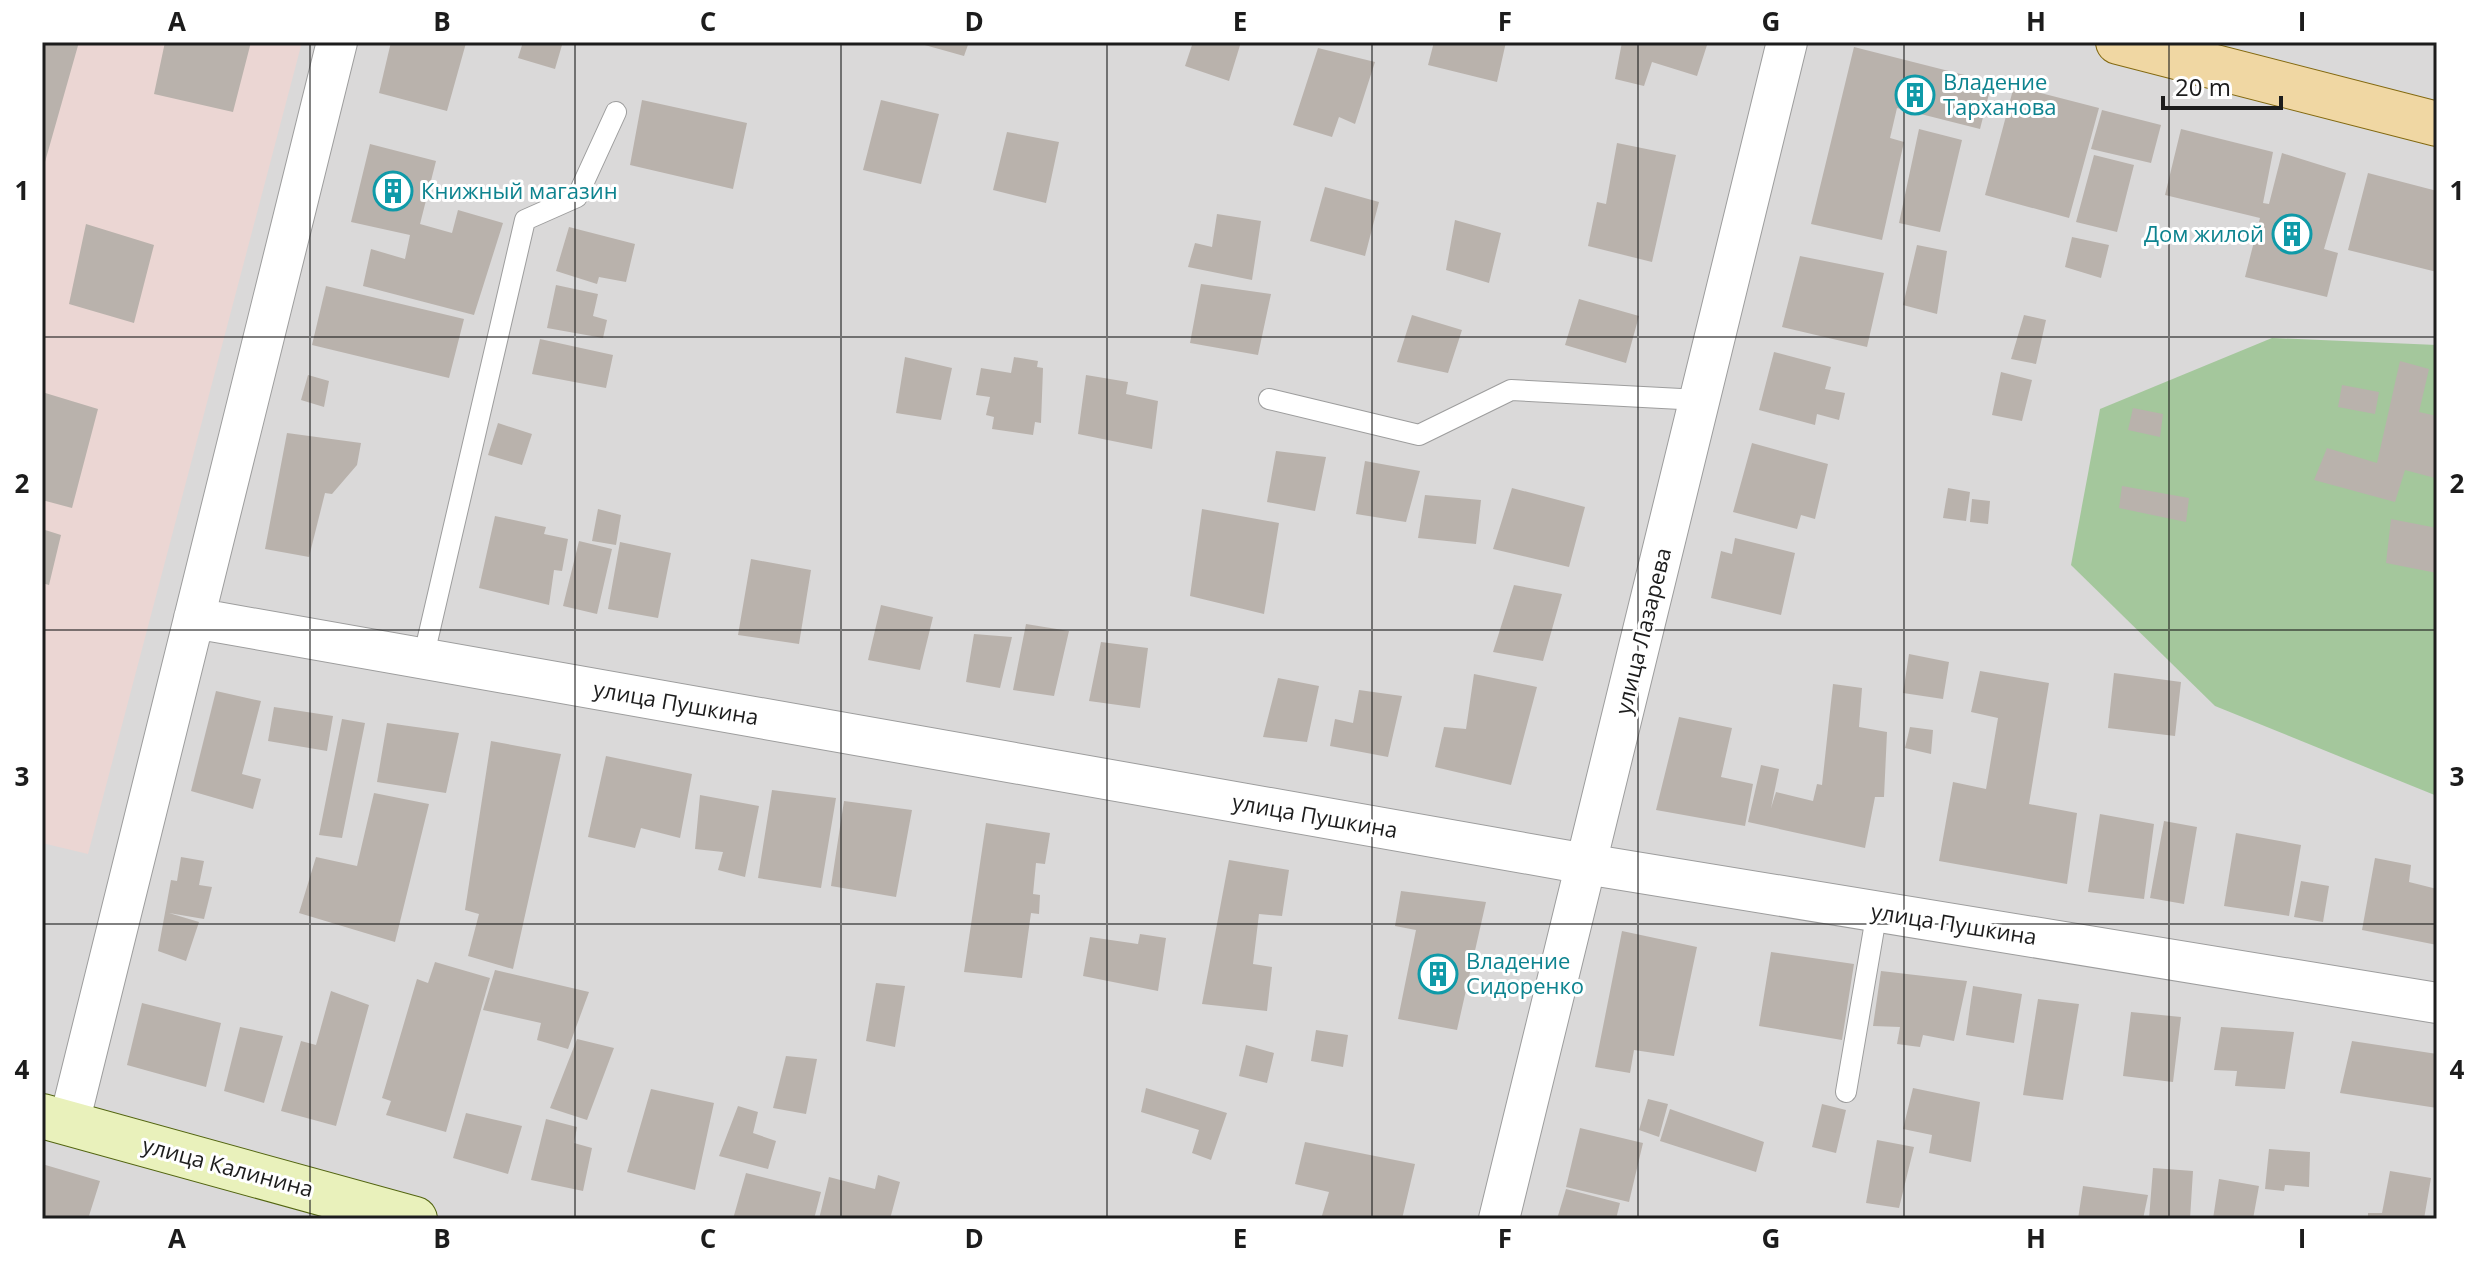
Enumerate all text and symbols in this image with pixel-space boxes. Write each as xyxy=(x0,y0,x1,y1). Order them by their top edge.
text: A xyxy=(168,3,186,39)
text: B xyxy=(433,3,451,39)
text: C xyxy=(700,3,716,39)
text: D xyxy=(964,3,984,39)
text: E xyxy=(1233,3,1247,39)
text: F xyxy=(1498,3,1512,39)
text: G xyxy=(1762,3,1780,39)
text: H xyxy=(2026,3,2046,39)
text: I xyxy=(2298,3,2306,39)
scale bar xyxy=(2163,60,2281,110)
place label: Владение Тарханова xyxy=(1943,66,2057,121)
text: 20 m xyxy=(2175,70,2231,103)
building icon: Владение Тарханова xyxy=(1894,74,1936,116)
building icon: Книжный магазин xyxy=(372,170,414,212)
text: 1 xyxy=(15,172,29,208)
text: 1 xyxy=(2450,172,2464,208)
place label: Книжный магазин xyxy=(421,175,618,205)
building icon: Дом жилой xyxy=(2271,213,2313,255)
place label: Дом жилой xyxy=(2144,218,2264,248)
text: 2 xyxy=(15,465,30,501)
text: 2 xyxy=(2450,465,2465,501)
street label: улица Лазарева xyxy=(1607,544,1677,717)
street label: улица Пушкина xyxy=(591,673,761,731)
text: 3 xyxy=(15,758,29,794)
text: 3 xyxy=(2450,758,2464,794)
street label: улица Пушкина xyxy=(1230,786,1400,844)
street label: улица Пушкина xyxy=(1869,895,2039,951)
place label: Владение Сидоренко xyxy=(1466,945,1584,1000)
building icon: Владение Сидоренко xyxy=(1417,953,1459,995)
text: 4 xyxy=(15,1051,30,1087)
text: 4 xyxy=(2450,1051,2465,1087)
street label: улица Калинина xyxy=(140,1129,317,1203)
text: A xyxy=(168,1220,186,1256)
text: B xyxy=(433,1220,451,1256)
text: C xyxy=(700,1220,716,1256)
text: D xyxy=(964,1220,984,1256)
text: E xyxy=(1233,1220,1247,1256)
text: F xyxy=(1498,1220,1512,1256)
text: G xyxy=(1762,1220,1780,1256)
text: H xyxy=(2026,1220,2046,1256)
text: I xyxy=(2298,1220,2306,1256)

